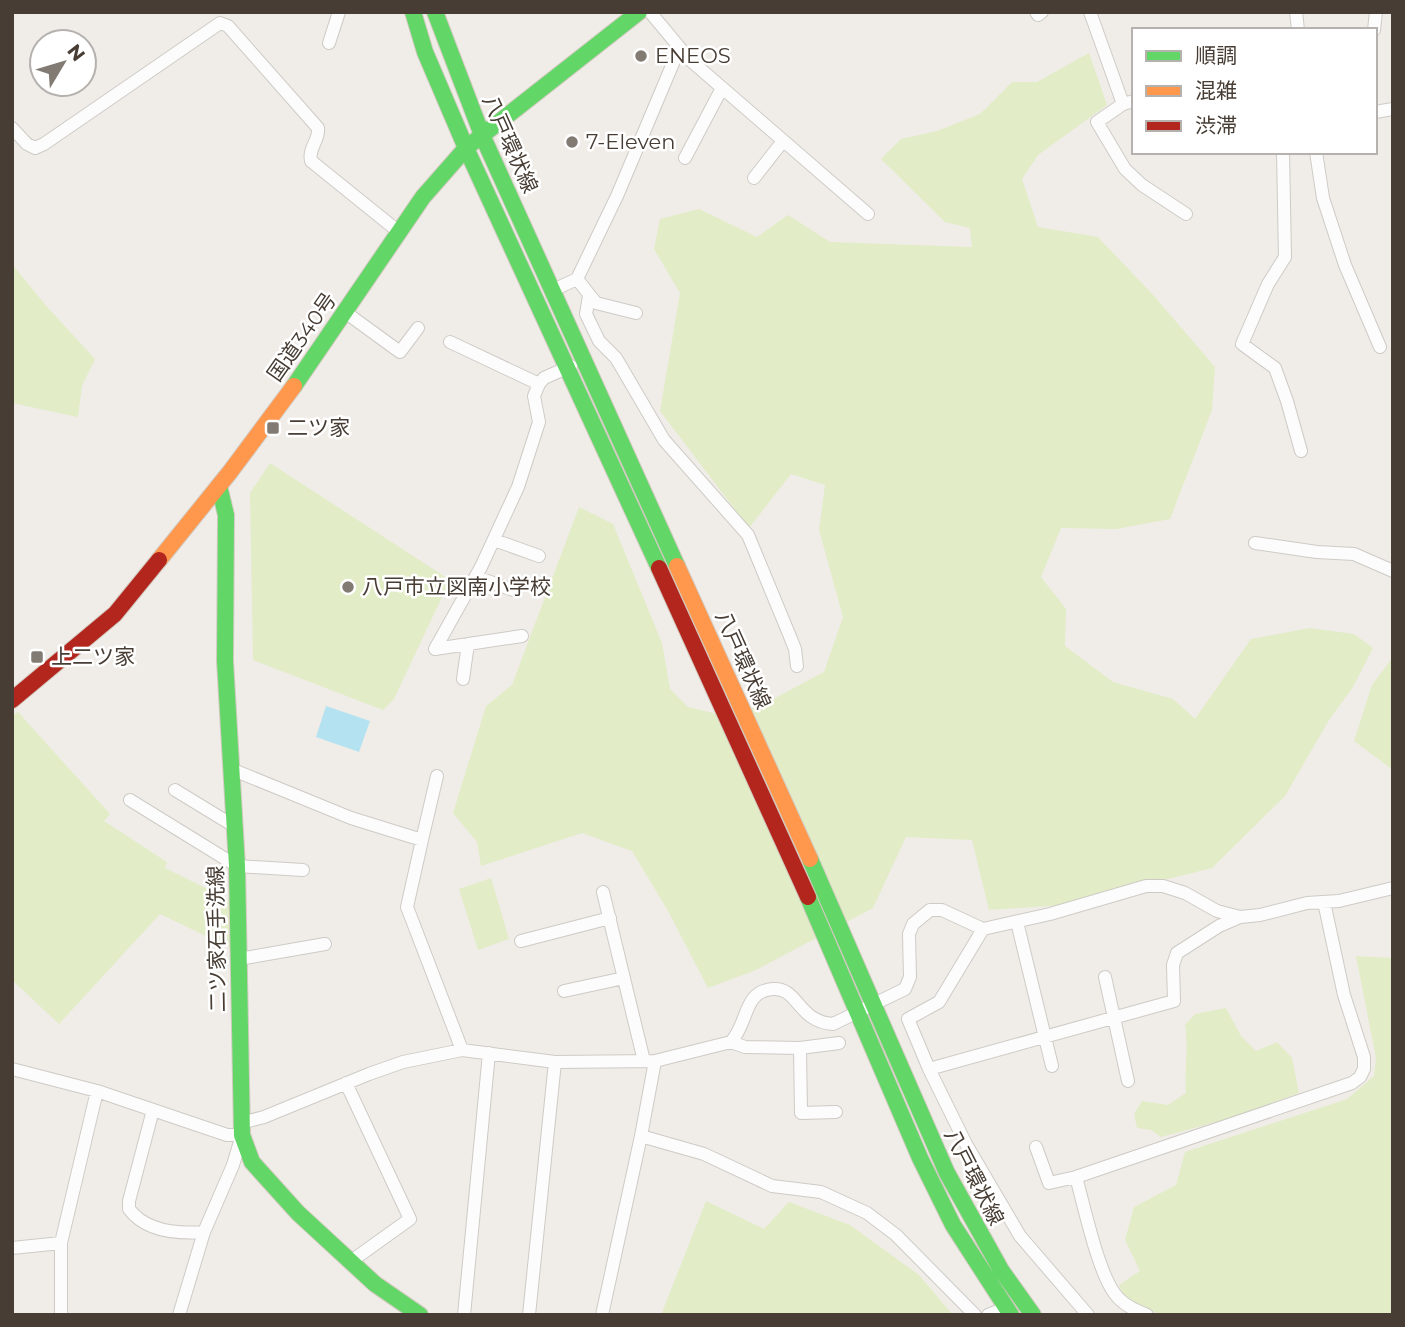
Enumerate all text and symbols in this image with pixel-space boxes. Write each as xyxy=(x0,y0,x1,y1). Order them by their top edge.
north arrow xyxy=(28,28,98,98)
legend xyxy=(1132,28,1377,154)
text: N xyxy=(62,40,90,66)
place label: ENEOS xyxy=(655,43,731,68)
text: 順調 xyxy=(1195,43,1237,68)
marker: ENEOS xyxy=(633,48,649,64)
text: 混雑 xyxy=(1195,78,1237,103)
street label: 八戸環状線 xyxy=(478,91,543,197)
text: 渋滞 xyxy=(1195,113,1237,138)
place label: 7-Eleven xyxy=(586,129,675,154)
marker: 7-Eleven xyxy=(564,134,580,150)
street label: 国道340号 xyxy=(262,288,341,386)
place label: 二ツ家 xyxy=(287,415,350,440)
marker: 二ツ家 xyxy=(265,420,281,436)
place label: 八戸市立図南小学校 xyxy=(362,574,551,599)
marker: 八戸市立図南小学校 xyxy=(340,579,356,595)
street label: 八戸環状線 xyxy=(711,607,776,713)
place label: 上二ツ家 xyxy=(51,644,135,669)
marker: 上二ツ家 xyxy=(29,649,45,665)
street label: 二ツ家石手洗線 xyxy=(203,865,230,1013)
street label: 八戸環状線 xyxy=(939,1124,1009,1229)

